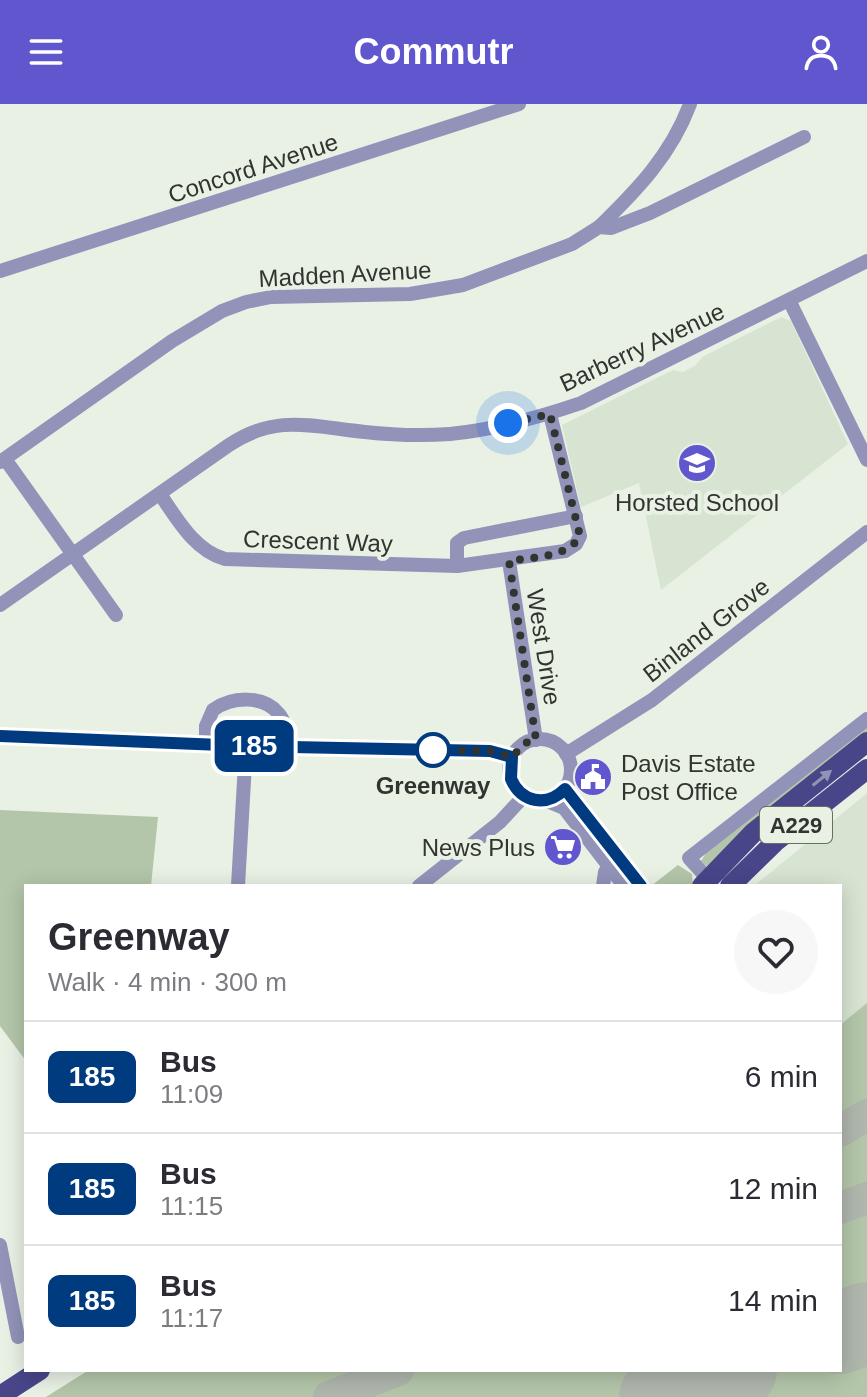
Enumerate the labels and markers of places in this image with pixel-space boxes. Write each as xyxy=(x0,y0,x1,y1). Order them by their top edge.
school or university icon: Horsted School xyxy=(676,442,718,484)
place label: Horsted School xyxy=(615,489,779,516)
marker: Greenway xyxy=(416,733,450,767)
place label: Davis Estate Post Office xyxy=(621,750,756,805)
public building icon: Davis Estate Post Office xyxy=(572,756,614,798)
place label: Greenway xyxy=(376,772,491,799)
supermarket icon: News Plus xyxy=(542,826,584,868)
place label: News Plus xyxy=(422,834,535,861)

